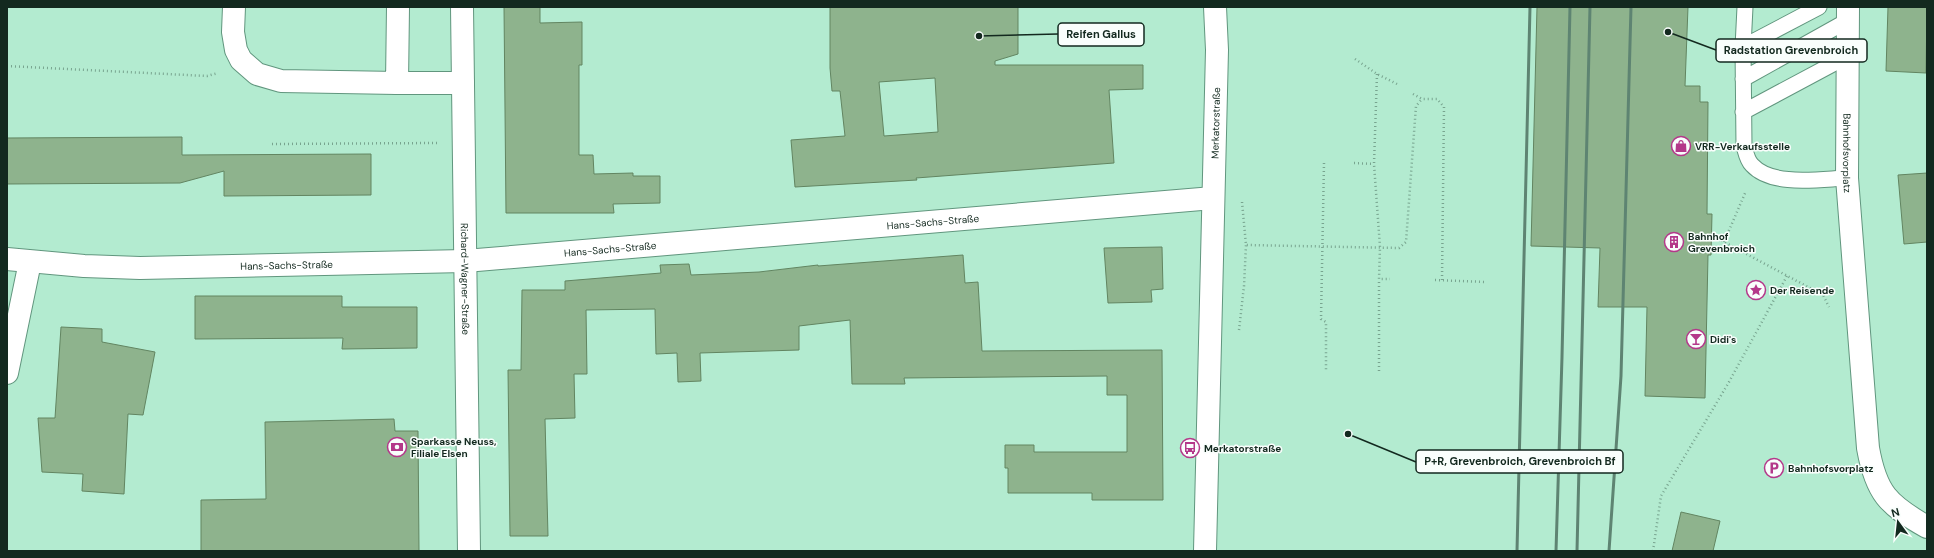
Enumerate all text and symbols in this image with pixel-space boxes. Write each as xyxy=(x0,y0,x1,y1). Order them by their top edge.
callout: Reifen Gallus xyxy=(1058,23,1144,46)
text: Reifen Gallus xyxy=(1066,27,1136,41)
callout: Radstation Grevenbroich xyxy=(1716,39,1867,62)
text: Radstation Grevenbroich xyxy=(1724,43,1859,57)
street label: Merkatorstraße xyxy=(1208,87,1223,159)
street label: Bahnhofsvorplatz xyxy=(1840,113,1855,194)
shop icon: VRR-Verkaufsstelle xyxy=(1670,135,1692,157)
place label: VRR-Verkaufsstelle xyxy=(1695,140,1790,153)
street label: Hans-Sachs-Straße xyxy=(886,211,980,232)
street label: Richard-Wagner-Straße xyxy=(458,223,473,335)
place label: Bahnhof Grevenbroich xyxy=(1688,230,1755,255)
building icon: Bahnhof Grevenbroich xyxy=(1663,231,1685,253)
street label: Hans-Sachs-Straße xyxy=(563,238,657,259)
street label: Hans-Sachs-Straße xyxy=(240,257,333,272)
place icon: Der Reisende xyxy=(1745,279,1767,301)
place label: Der Reisende xyxy=(1770,284,1834,297)
bar icon: Didi's xyxy=(1685,328,1707,350)
place label: Didi's xyxy=(1710,333,1736,346)
place label: Sparkasse Neuss, Filiale Elsen xyxy=(411,435,497,460)
bank icon: Sparkasse Neuss, Filiale Elsen xyxy=(386,436,408,458)
bus stop icon: Merkatorstraße xyxy=(1179,437,1201,459)
place label: Merkatorstraße xyxy=(1204,442,1281,455)
callout: P+R, Grevenbroich, Grevenbroich Bf xyxy=(1416,450,1623,473)
text: P+R, Grevenbroich, Grevenbroich Bf xyxy=(1424,454,1616,468)
parking icon: Bahnhofsvorplatz xyxy=(1763,457,1785,479)
place label: Bahnhofsvorplatz xyxy=(1788,462,1873,475)
north arrow xyxy=(1878,502,1918,542)
text: N xyxy=(1890,505,1901,520)

